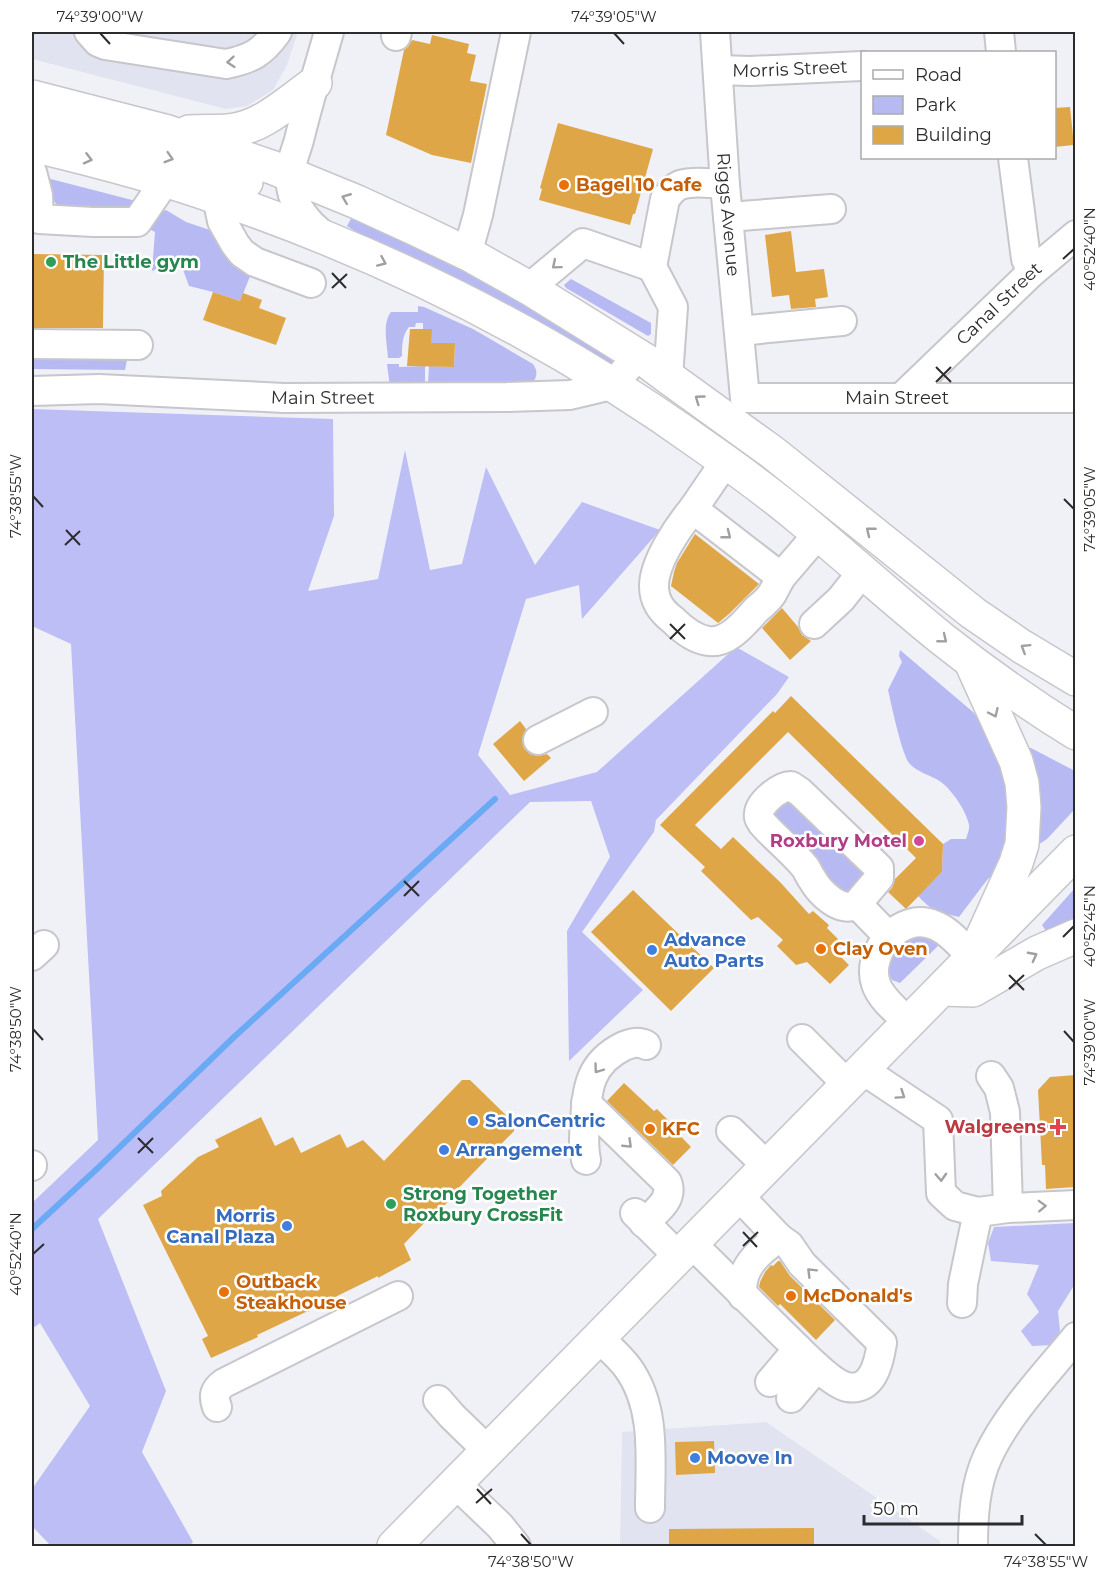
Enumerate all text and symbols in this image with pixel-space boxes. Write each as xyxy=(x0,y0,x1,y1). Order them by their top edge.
text: 74°39'00"W xyxy=(57,7,144,26)
text: 74°39'05"W xyxy=(571,7,657,26)
legend xyxy=(861,51,1056,159)
one-way arrow xyxy=(226,55,235,68)
street label: Morris Street xyxy=(732,56,848,82)
text: Road xyxy=(915,64,962,86)
text: Park xyxy=(915,94,956,116)
text: Building xyxy=(915,124,992,146)
one-way arrow xyxy=(163,151,174,163)
one-way arrow xyxy=(82,152,93,164)
street label: Riggs Avenue xyxy=(712,152,745,277)
place label: Bagel 10 Cafe xyxy=(576,174,702,196)
marker: Bagel 10 Cafe xyxy=(557,178,571,192)
one-way arrow xyxy=(341,193,352,205)
text: 40°52'40"N xyxy=(1080,207,1099,291)
place label: The Little gym xyxy=(63,251,199,273)
marker: The Little gym xyxy=(44,255,58,269)
one-way arrow xyxy=(376,255,387,267)
one-way arrow xyxy=(552,258,563,269)
street label: Canal Street xyxy=(952,258,1046,350)
street label: Main Street xyxy=(270,386,375,409)
street label: Main Street xyxy=(845,387,949,409)
one-way arrow xyxy=(694,395,705,406)
text: 74°38'55"W xyxy=(6,454,25,538)
text: 74°39'05"W xyxy=(1080,466,1099,552)
one-way arrow xyxy=(866,527,877,538)
one-way arrow xyxy=(720,528,731,539)
one-way arrow xyxy=(936,632,947,643)
one-way arrow xyxy=(1021,645,1032,656)
one-way arrow xyxy=(987,707,999,718)
place label: Roxbury Motel xyxy=(770,830,907,852)
marker: Roxbury Motel xyxy=(912,834,926,848)
text: 40°52'45"N xyxy=(1080,885,1099,967)
place label: Advance Auto Parts xyxy=(663,929,764,972)
place label: Clay Oven xyxy=(833,938,928,960)
marker: Clay Oven xyxy=(814,942,828,956)
marker: Advance Auto Parts xyxy=(645,943,659,957)
one-way arrow xyxy=(1027,952,1037,963)
text: 74°38'50"W xyxy=(6,986,25,1072)
text: 74°39'00"W xyxy=(1080,998,1099,1085)
one-way arrow xyxy=(594,1063,605,1074)
one-way arrow xyxy=(895,1087,905,1099)
place label: SalonCentric xyxy=(485,1110,606,1132)
marker: SalonCentric xyxy=(466,1114,480,1128)
place label: Walgreens xyxy=(945,1116,1046,1138)
place label: KFC xyxy=(662,1118,700,1140)
marker: Walgreens xyxy=(1051,1120,1065,1134)
marker: KFC xyxy=(643,1122,657,1136)
one-way arrow xyxy=(621,1136,632,1147)
place label: Arrangement xyxy=(455,1139,583,1161)
marker: Arrangement xyxy=(437,1143,451,1157)
one-way arrow xyxy=(934,1173,947,1182)
place label: Strong Together Roxbury CrossFit xyxy=(403,1183,563,1226)
marker: Strong Together Roxbury CrossFit xyxy=(384,1197,398,1211)
one-way arrow xyxy=(1037,1200,1046,1213)
place label: Morris Canal Plaza xyxy=(166,1205,275,1248)
text: 40°52'40"N xyxy=(6,1212,25,1296)
marker: Morris Canal Plaza xyxy=(280,1219,294,1233)
one-way arrow xyxy=(807,1269,818,1280)
place label: Outback Steakhouse xyxy=(236,1271,347,1314)
marker: Outback Steakhouse xyxy=(217,1285,231,1299)
place label: McDonald's xyxy=(803,1285,913,1307)
marker: McDonald's xyxy=(784,1289,798,1303)
place label: Moove In xyxy=(707,1447,793,1469)
marker: Moove In xyxy=(688,1451,702,1465)
scale bar xyxy=(864,1488,1022,1526)
text: 50 m xyxy=(873,1498,919,1520)
text: 74°38'50"W xyxy=(488,1552,574,1571)
text: 74°38'55"W xyxy=(1004,1552,1088,1571)

